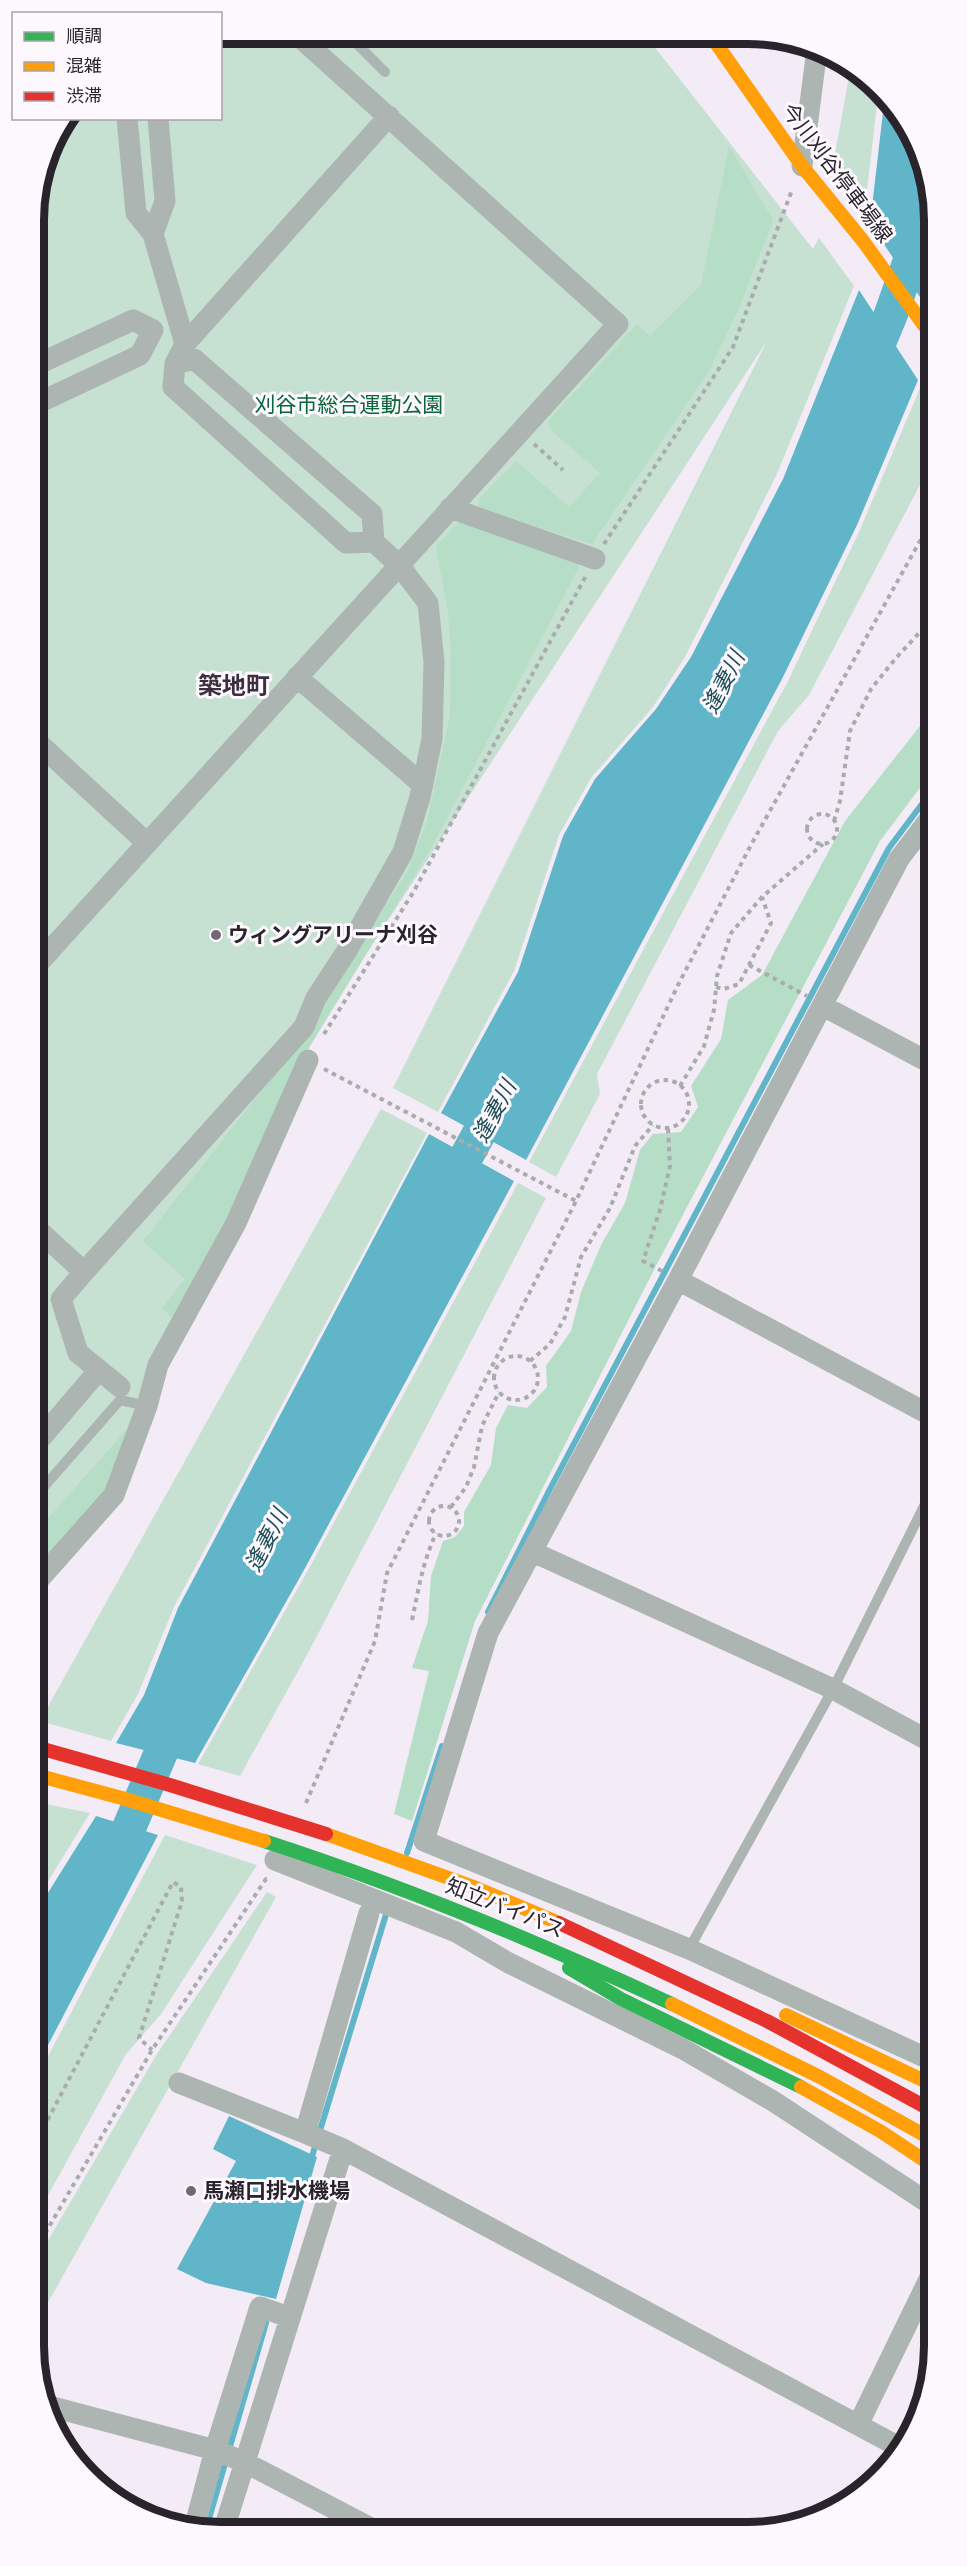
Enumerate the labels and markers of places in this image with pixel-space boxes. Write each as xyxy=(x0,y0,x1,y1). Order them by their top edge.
place label: ウィングアリーナ刈谷 xyxy=(228,922,438,947)
marker: ウィングアリーナ刈谷 xyxy=(209,928,223,942)
place label: 馬瀬口排水機場 xyxy=(203,2178,350,2203)
marker: 馬瀬口排水機場 xyxy=(184,2184,198,2198)

